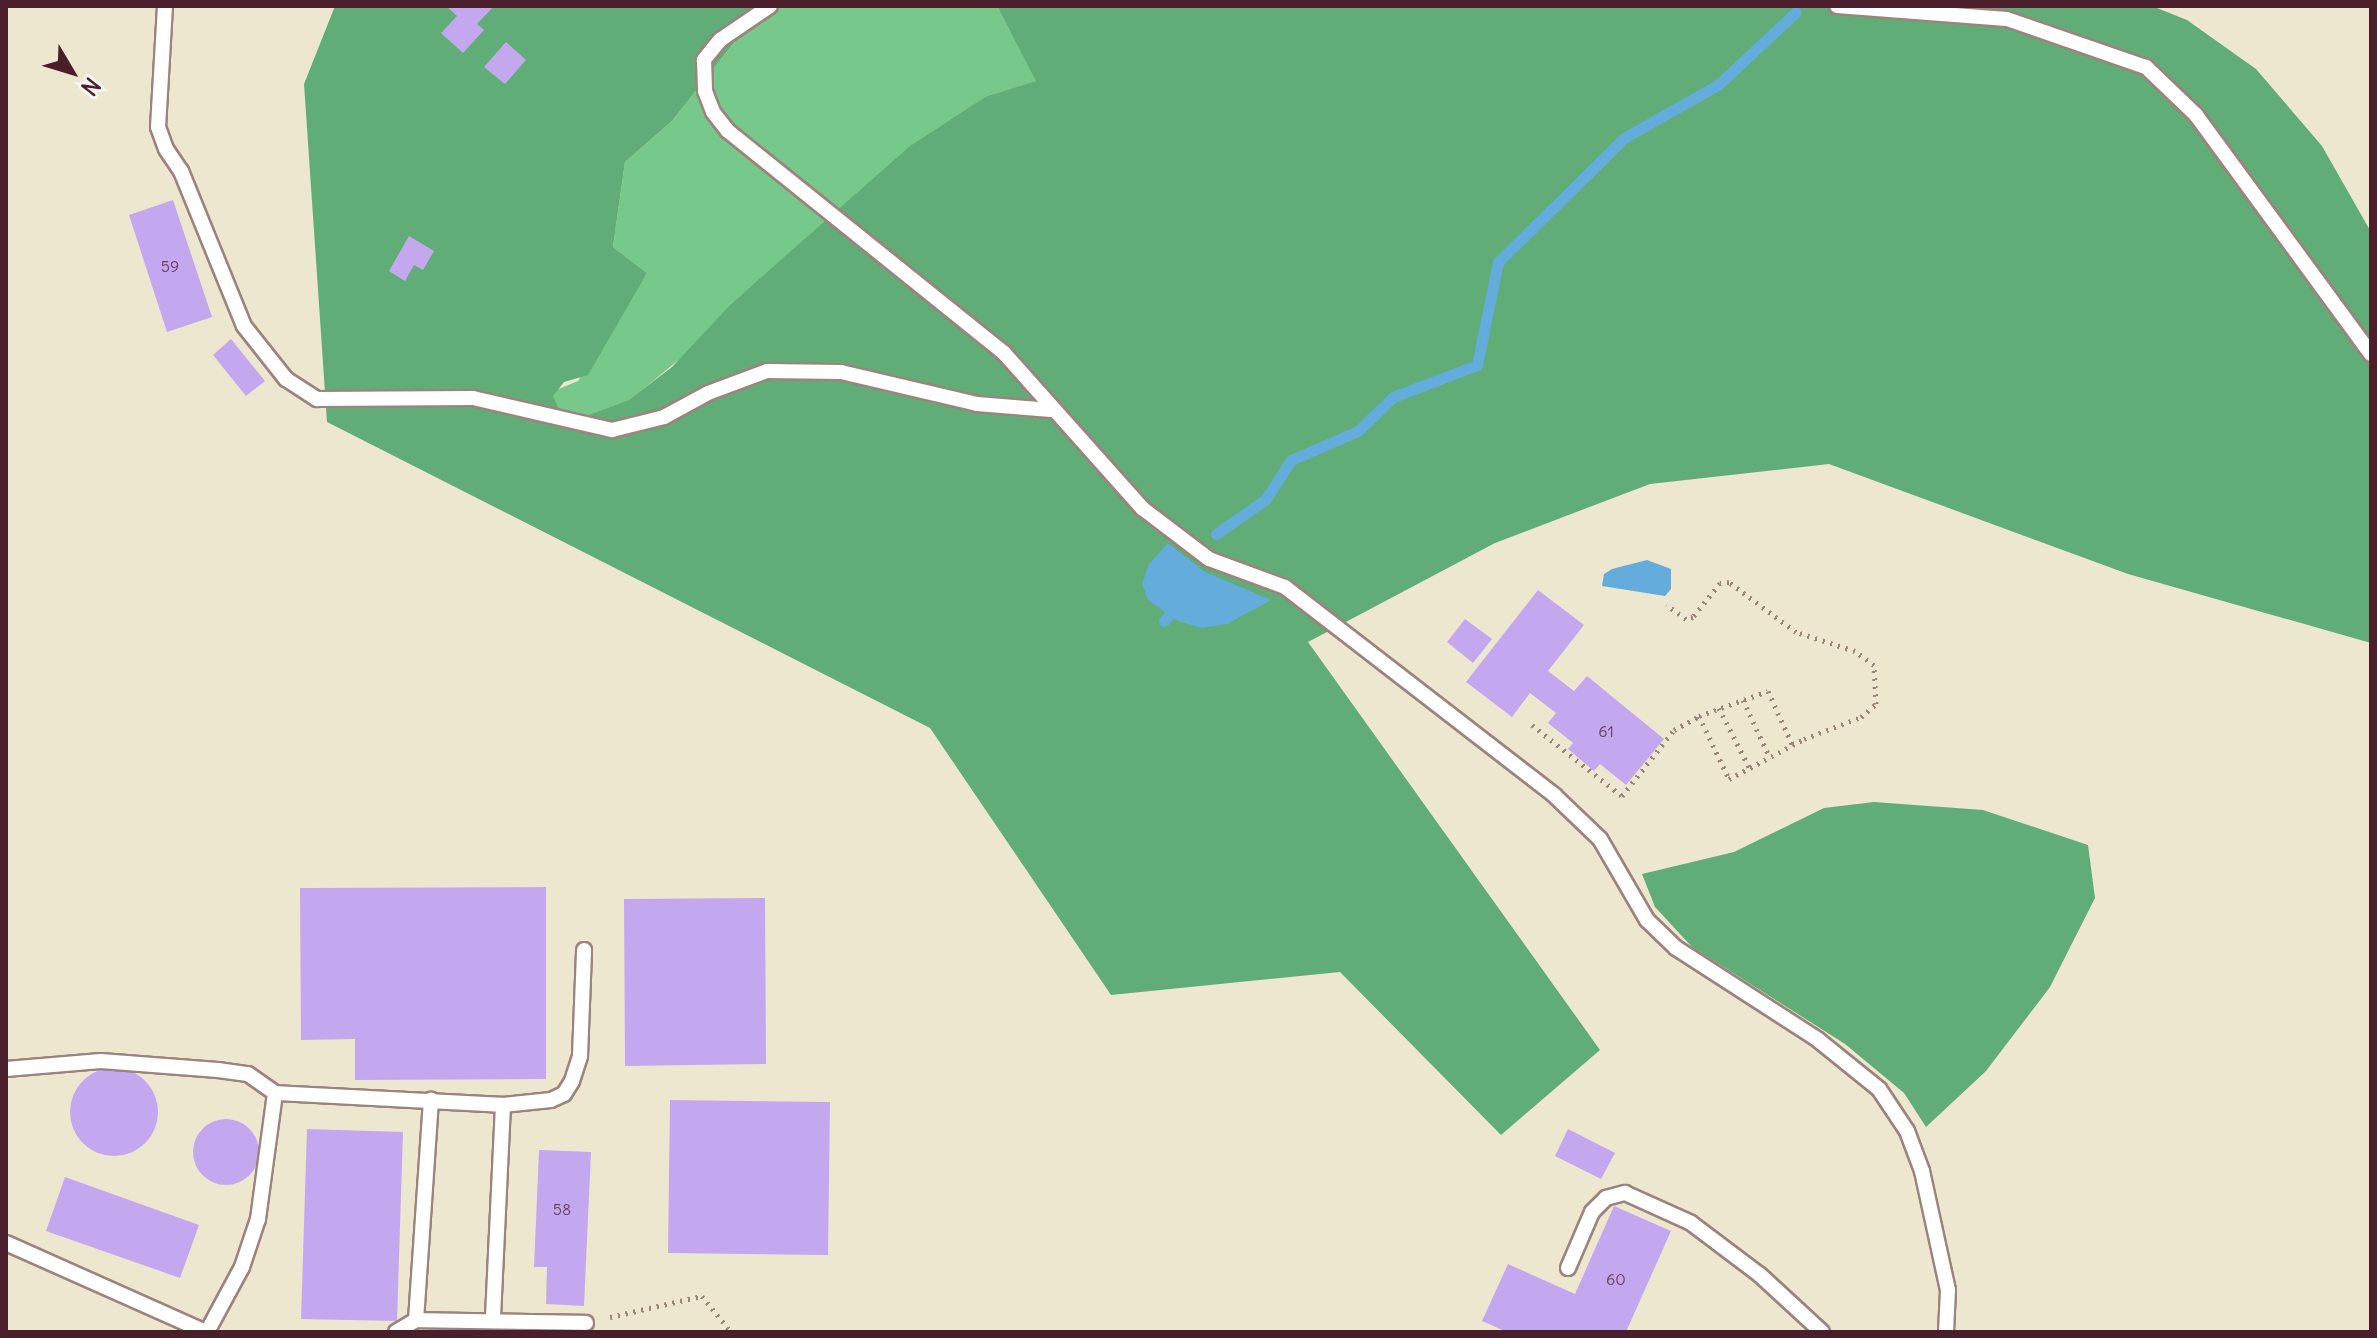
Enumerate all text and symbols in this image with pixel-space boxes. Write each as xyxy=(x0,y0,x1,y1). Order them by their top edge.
north arrow xyxy=(32,32,112,112)
text: N xyxy=(75,72,107,101)
house number: 59 xyxy=(161,256,179,276)
house number: 61 xyxy=(1598,721,1614,741)
house number: 58 xyxy=(553,1199,571,1219)
house number: 60 xyxy=(1606,1269,1626,1289)

